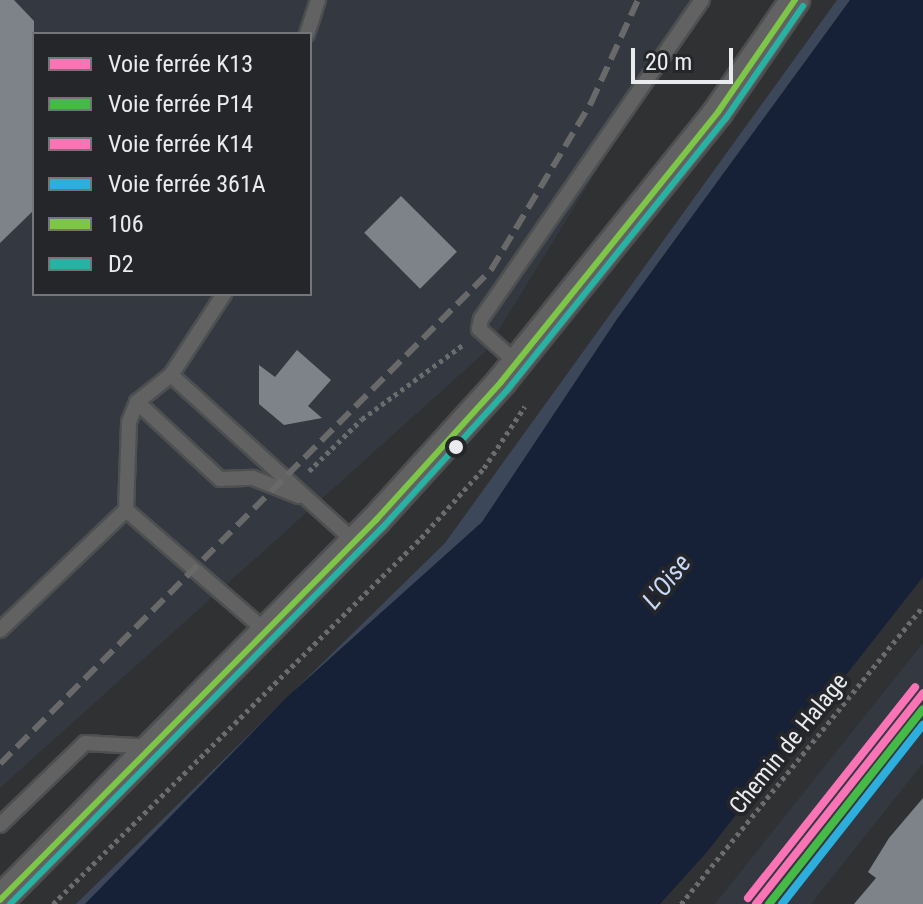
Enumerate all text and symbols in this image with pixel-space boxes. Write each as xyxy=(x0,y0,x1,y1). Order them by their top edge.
legend xyxy=(32,32,312,296)
scale bar xyxy=(635,32,737,82)
text: 20 m xyxy=(645,48,692,76)
text: Voie ferrée K13 xyxy=(108,50,253,78)
text: Voie ferrée P14 xyxy=(108,90,253,118)
text: Voie ferrée K14 xyxy=(108,130,253,158)
text: Voie ferrée 361A xyxy=(108,170,266,198)
text: 106 xyxy=(108,210,144,238)
text: D2 xyxy=(108,250,134,278)
unlabelled marker xyxy=(448,439,464,455)
water label: L'Oise xyxy=(636,548,698,616)
street label: Chemin de Halage xyxy=(724,668,854,820)

